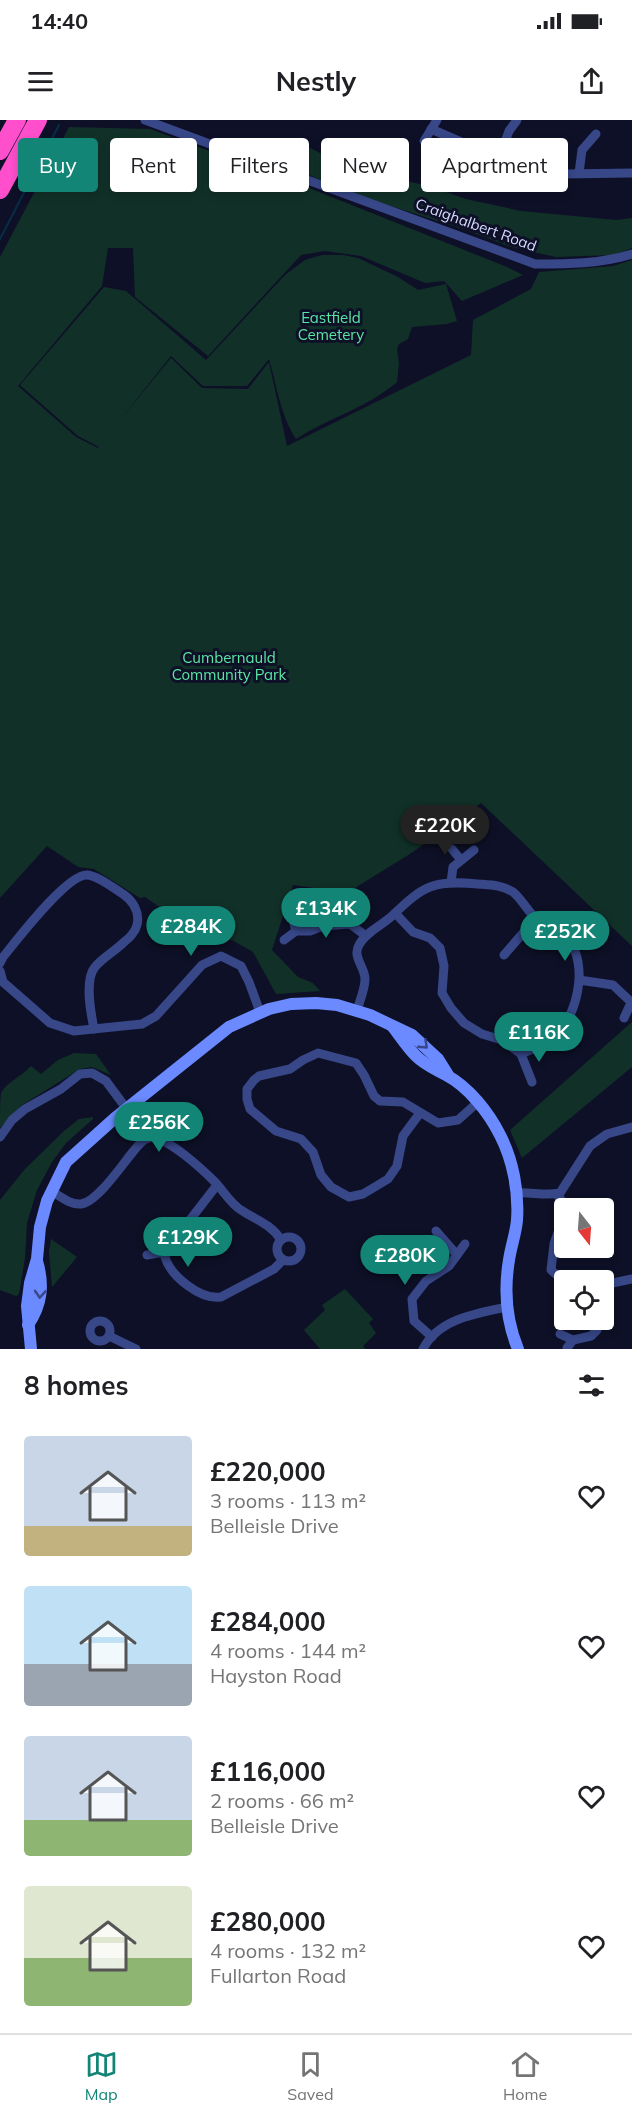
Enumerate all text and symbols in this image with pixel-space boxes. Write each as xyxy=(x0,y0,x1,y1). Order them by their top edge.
text: 14:40 xyxy=(30,7,88,35)
text: Nestly xyxy=(276,64,356,98)
icon: menu xyxy=(24,65,57,98)
icon: share xyxy=(575,65,608,98)
chip: Buy xyxy=(18,138,98,192)
chip: Rent xyxy=(110,138,197,192)
chip: Filters xyxy=(209,138,309,192)
chip: New xyxy=(321,138,409,192)
chip: Apartment xyxy=(421,138,568,192)
street label: Craighalbert Road xyxy=(413,194,539,255)
park label: Eastfield Cemetery xyxy=(298,308,364,344)
park label: Cumbernauld Community Park xyxy=(172,648,286,684)
pin: £220K xyxy=(403,805,487,856)
text: £220K xyxy=(414,812,476,837)
pin: £134K xyxy=(284,888,368,939)
text: £134K xyxy=(295,895,357,920)
pin: £284K xyxy=(149,906,233,957)
pin: £252K xyxy=(523,911,607,962)
text: £284K xyxy=(160,913,222,938)
text: £252K xyxy=(534,918,596,943)
pin: £116K xyxy=(497,1012,581,1063)
text: £116K xyxy=(508,1019,570,1044)
one-way arrow xyxy=(417,1038,428,1049)
pin: £256K xyxy=(117,1102,201,1153)
text: £256K xyxy=(128,1109,190,1134)
north arrow xyxy=(554,1198,614,1258)
map controls xyxy=(554,1198,614,1330)
pin: £129K xyxy=(146,1217,230,1268)
text: £129K xyxy=(157,1224,219,1249)
pin: £280K xyxy=(363,1235,447,1286)
text: £280K xyxy=(374,1242,436,1267)
button: locate xyxy=(554,1270,614,1330)
one-way arrow xyxy=(34,1289,47,1298)
text: 8 homes xyxy=(24,1369,128,1402)
icon: filters xyxy=(575,1369,608,1402)
text: £220,000 xyxy=(210,1455,326,1488)
icon: home xyxy=(72,1460,144,1532)
icon: heart xyxy=(575,1480,608,1513)
text: 3 rooms · 113 m² xyxy=(210,1488,366,1513)
text: Belleisle Drive xyxy=(210,1513,339,1538)
text: £284,000 xyxy=(210,1605,326,1638)
icon: home xyxy=(72,1610,144,1682)
icon: heart xyxy=(575,1630,608,1663)
text: 4 rooms · 144 m² xyxy=(210,1638,366,1663)
text: Hayston Road xyxy=(210,1663,342,1688)
text: £116,000 xyxy=(210,1755,326,1788)
icon: home xyxy=(72,1760,144,1832)
icon: heart xyxy=(575,1780,608,1813)
text: 2 rooms · 66 m² xyxy=(210,1788,354,1813)
text: Belleisle Drive xyxy=(210,1813,339,1838)
text: £280,000 xyxy=(210,1905,326,1938)
icon: home xyxy=(72,1910,144,1982)
icon: heart xyxy=(575,1930,608,1963)
text: 4 rooms · 132 m² xyxy=(210,1938,366,1963)
text: Fullarton Road xyxy=(210,1963,346,1988)
tab: Map xyxy=(85,2048,118,2104)
tab: Saved xyxy=(287,2048,333,2104)
tab: Home xyxy=(503,2048,547,2104)

